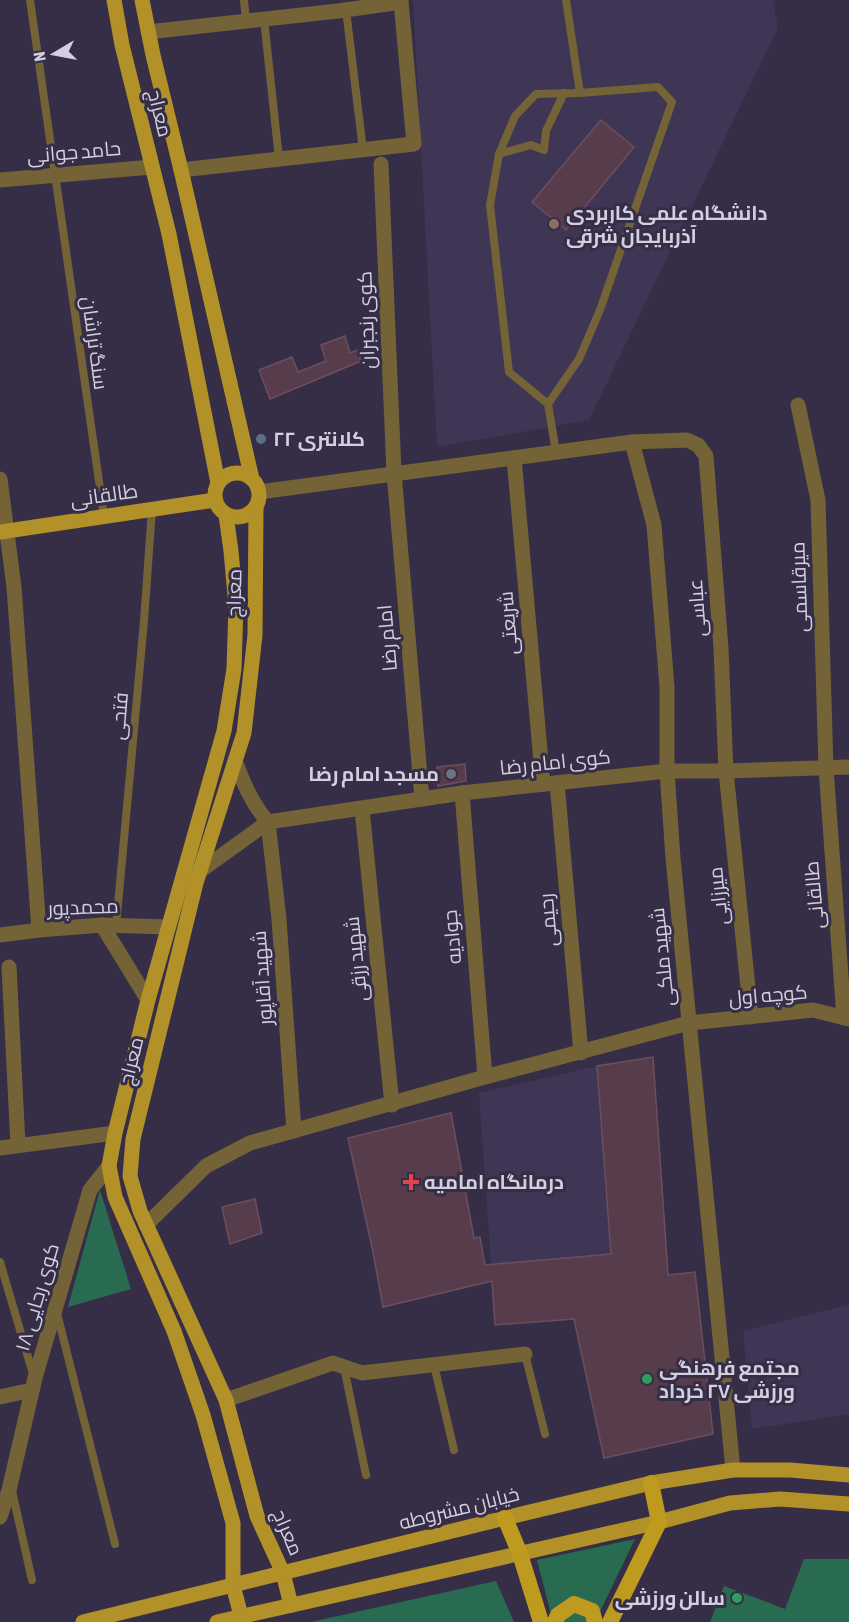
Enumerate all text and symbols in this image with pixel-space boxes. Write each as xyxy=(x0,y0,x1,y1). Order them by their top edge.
north arrow xyxy=(24,24,84,84)
text: N xyxy=(30,50,49,63)
street label: معراج xyxy=(141,87,178,140)
street label: حامد جوانی xyxy=(26,136,122,169)
place label: دانشگاه علمی کاربردی آذربایجان شرقی xyxy=(566,201,767,248)
marker: دانشگاه علمی کاربردی آذربایجان شرقی xyxy=(547,217,561,231)
street label: کوی رنجبران xyxy=(352,271,381,369)
street label: سنگ تراشان xyxy=(76,295,113,391)
place label: کلانتری ٢٢ xyxy=(273,427,365,451)
marker: کلانتری ٢٢ xyxy=(254,432,268,446)
street label: طالقانی xyxy=(69,478,139,513)
street label: میرقاسمی xyxy=(785,541,814,633)
street label: معراج xyxy=(222,569,248,618)
street label: عباسی xyxy=(683,578,712,638)
street label: شریعتی xyxy=(493,590,524,656)
street label: امام رضا xyxy=(372,603,404,672)
street label: فتحی xyxy=(105,691,134,741)
street label: کوی امام رضا xyxy=(498,744,612,782)
place label: مسجد امام رضا xyxy=(308,762,439,788)
marker: مسجد امام رضا xyxy=(444,767,458,781)
street label: طالقانی xyxy=(799,860,830,930)
street label: میرزایی xyxy=(703,866,734,926)
street label: رحیمی xyxy=(534,892,563,948)
street label: محمدپور xyxy=(46,894,119,921)
street label: شهید ملکی xyxy=(645,906,680,1007)
street label: جوادیه xyxy=(438,909,466,965)
street label: شهید رزقی xyxy=(340,915,373,1003)
street label: شهید آقاپور xyxy=(247,930,278,1027)
street label: کوچه اول xyxy=(728,980,809,1011)
street label: معراج xyxy=(113,1035,150,1088)
place label: درمانگاه امامیه xyxy=(424,1170,564,1194)
marker: درمانگاه امامیه xyxy=(402,1173,420,1191)
street label: کوی رجایی ۱۸ xyxy=(10,1240,65,1354)
place label: مجتمع فرهنگی ورزشی ۲۷ خرداد xyxy=(659,1356,800,1403)
marker: مجتمع فرهنگی ورزشی ۲۷ خرداد xyxy=(640,1372,654,1386)
street label: خیابان مشروطه xyxy=(396,1481,522,1536)
street label: معراج xyxy=(266,1505,309,1560)
place label: سالن ورزشی xyxy=(615,1586,725,1610)
marker: سالن ورزشی xyxy=(730,1591,744,1605)

